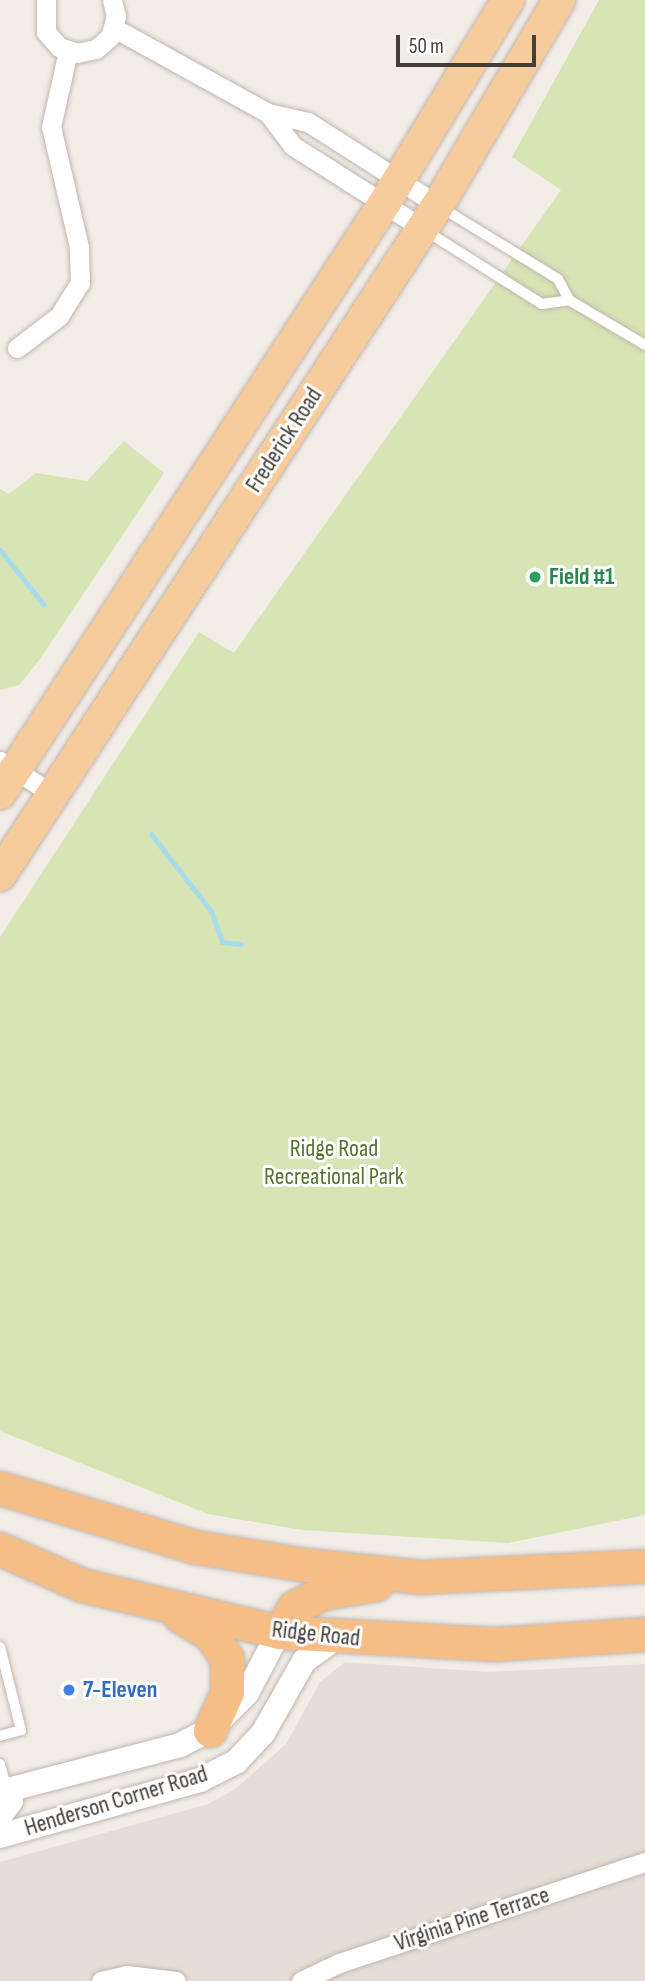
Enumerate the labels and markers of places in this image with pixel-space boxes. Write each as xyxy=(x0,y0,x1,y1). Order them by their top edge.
place label: Field #1 xyxy=(549,563,614,591)
marker: Field #1 xyxy=(527,569,543,585)
place label: 7-Eleven xyxy=(83,1676,157,1704)
marker: 7-Eleven xyxy=(61,1682,77,1698)

